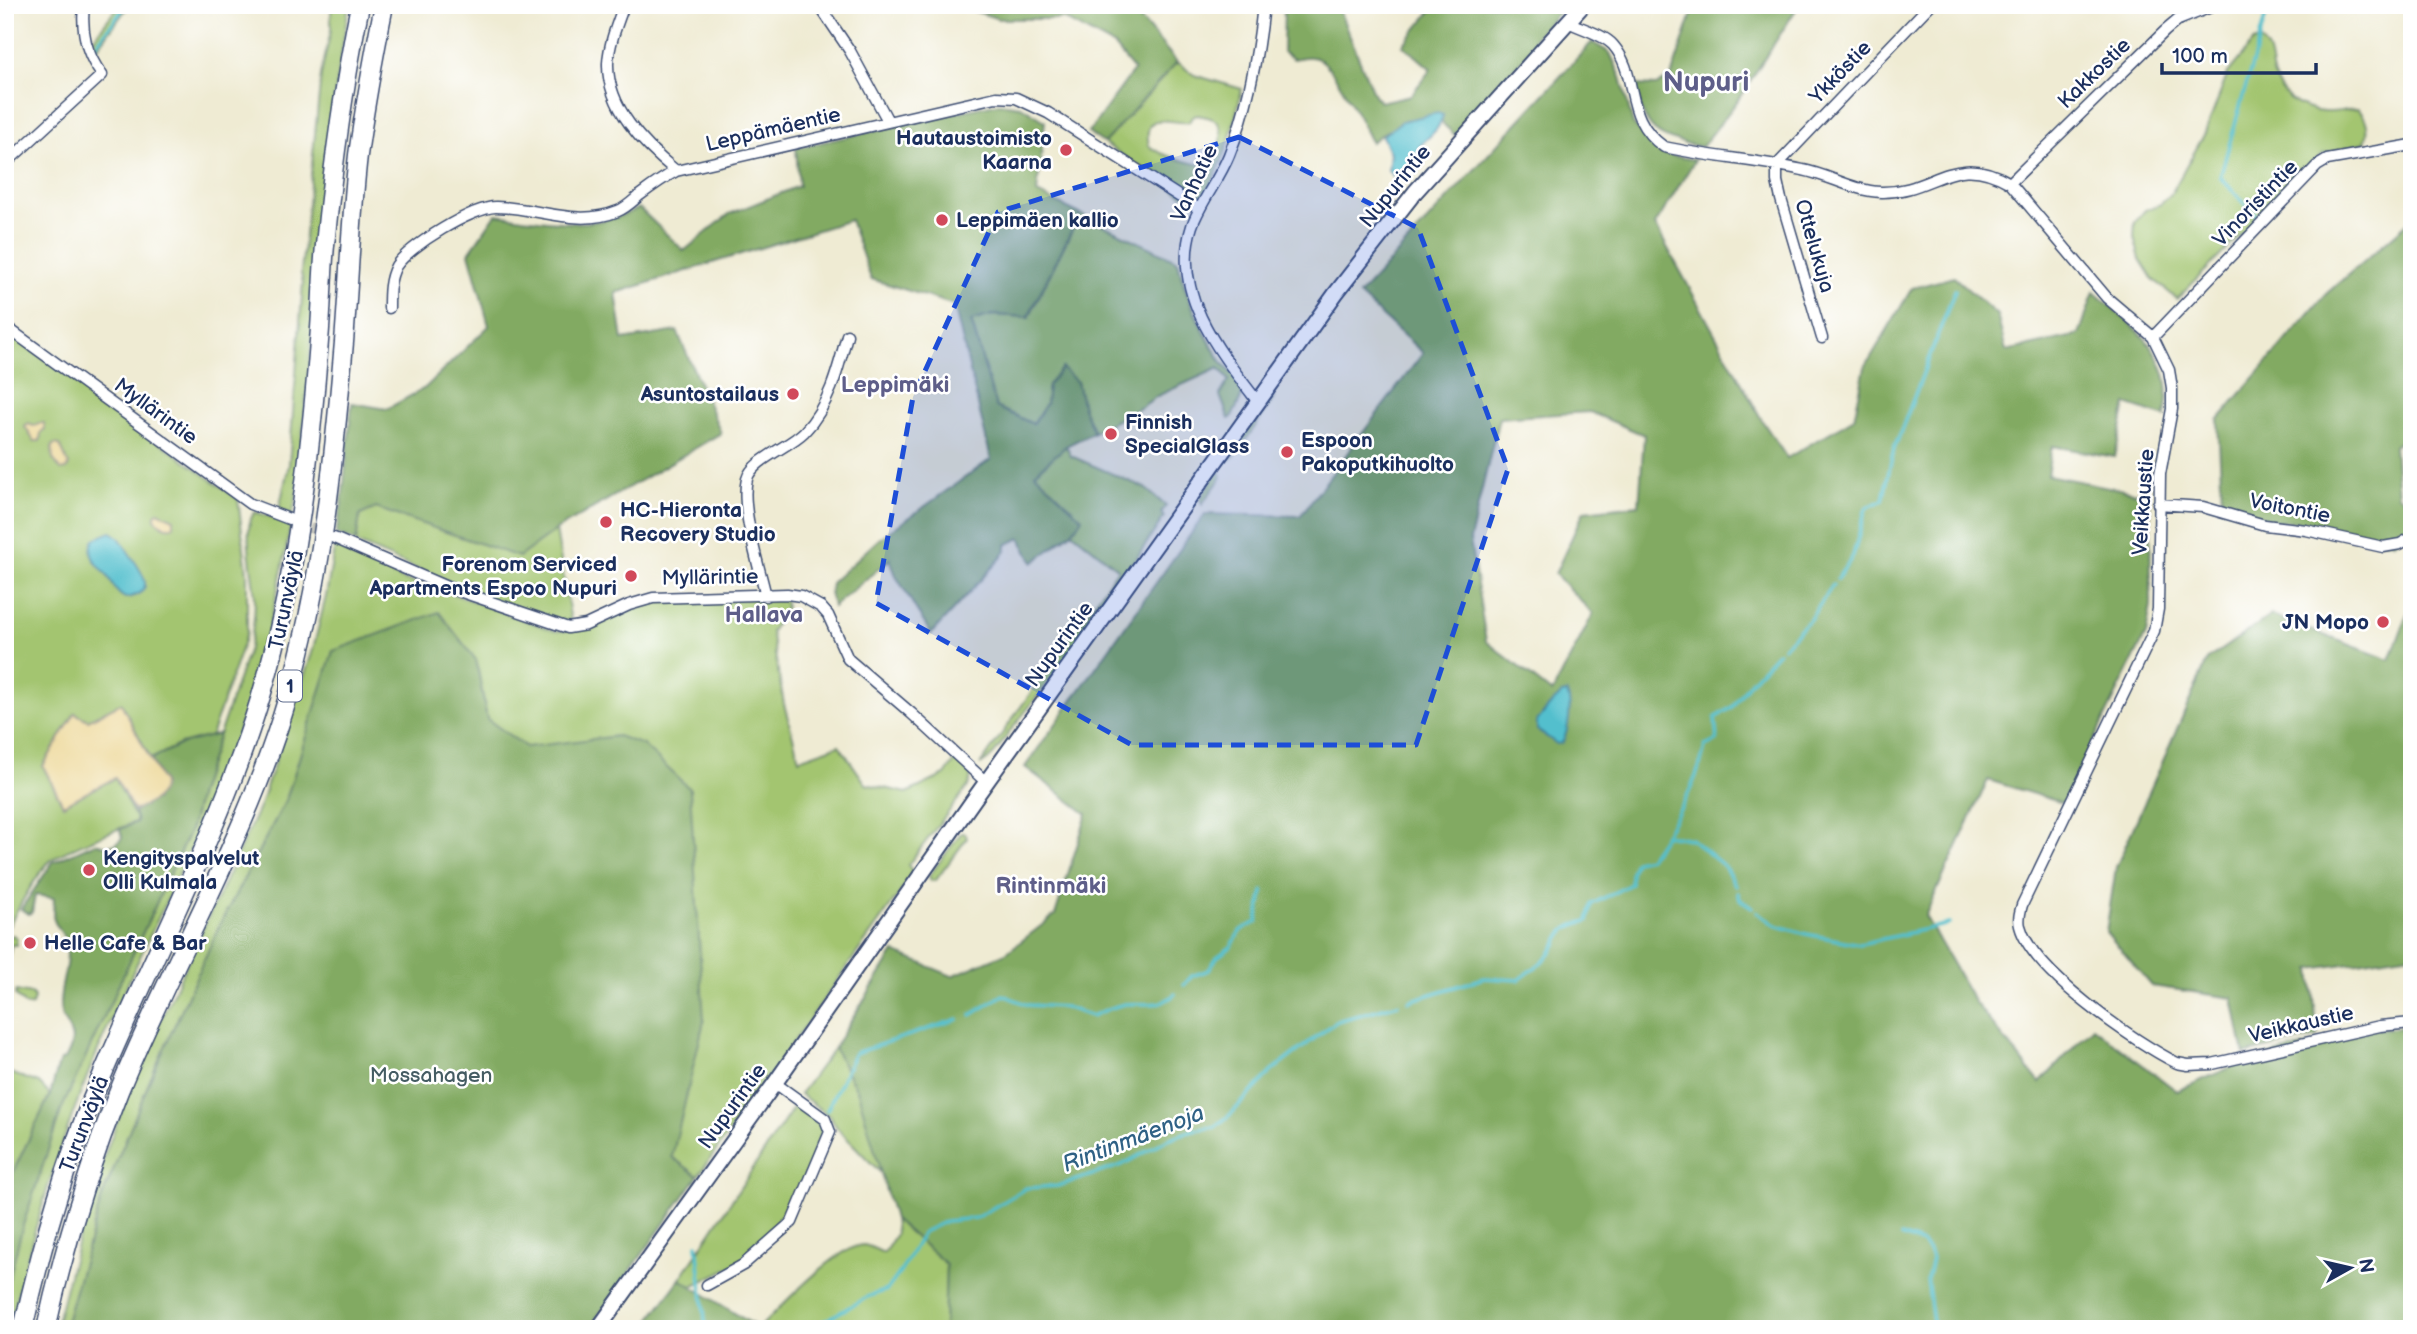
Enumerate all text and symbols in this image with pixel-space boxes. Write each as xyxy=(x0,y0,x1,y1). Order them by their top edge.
scale bar xyxy=(2162,32,2316,76)
street label: Kakkostie xyxy=(2053,33,2136,114)
street label: Ykköstie xyxy=(1803,35,1877,110)
text: 100 m xyxy=(2172,44,2228,69)
district label: Nupuri xyxy=(1663,66,1749,99)
street label: Leppämäentie xyxy=(703,102,843,157)
place label: Hautaustoimisto Kaarna xyxy=(896,126,1052,175)
street label: Nupurintie xyxy=(1354,140,1436,233)
street label: Vanhatie xyxy=(1166,141,1223,226)
marker: Hautaustoimisto Kaarna xyxy=(1058,142,1074,158)
street label: Vinoristintie xyxy=(2208,155,2303,252)
street label: Ottelukuja xyxy=(1789,197,1840,296)
place label: Leppimäen kallio xyxy=(956,208,1119,233)
marker: Leppimäen kallio xyxy=(934,212,950,228)
district label: Leppimäki xyxy=(841,371,949,399)
street label: Myllärintie xyxy=(109,373,202,450)
place label: Asuntostailaus xyxy=(640,382,779,407)
marker: Asuntostailaus xyxy=(785,386,801,402)
place label: Finnish SpecialGlass xyxy=(1125,410,1249,459)
marker: Finnish SpecialGlass xyxy=(1103,426,1119,442)
place label: Espoon Pakoputkihuolto xyxy=(1301,428,1454,477)
marker: Espoon Pakoputkihuolto xyxy=(1279,444,1295,460)
street label: Veikkaustie xyxy=(2127,448,2160,556)
street label: Voitontie xyxy=(2247,488,2332,529)
place label: HC-Hieronta Recovery Studio xyxy=(620,498,776,547)
marker: HC-Hieronta Recovery Studio xyxy=(598,514,614,530)
street label: Turunväylä xyxy=(264,548,309,652)
place label: Forenom Serviced Apartments Espoo Nupuri xyxy=(368,552,617,601)
street label: Myllärintie xyxy=(661,564,759,591)
marker: Forenom Serviced Apartments Espoo Nupuri xyxy=(623,568,639,584)
street label: Nupurintie xyxy=(1020,597,1099,692)
district label: Hallava xyxy=(725,601,803,629)
place label: JN Mopo xyxy=(2282,610,2369,635)
marker: JN Mopo xyxy=(2375,614,2391,630)
road number: 1 xyxy=(278,670,302,702)
place label: Kengityspalvelut Olli Kulmala xyxy=(103,846,259,895)
marker: Kengityspalvelut Olli Kulmala xyxy=(81,862,97,878)
district label: Rintinmäki xyxy=(996,872,1106,900)
place label: Helle Cafe & Bar xyxy=(44,931,207,956)
marker: Helle Cafe & Bar xyxy=(22,935,38,951)
street label: Veikkaustie xyxy=(2246,1000,2356,1049)
street label: Nupurintie xyxy=(693,1059,772,1154)
park label: Mossahagen xyxy=(370,1063,492,1088)
street label: Turunväylä xyxy=(55,1072,114,1176)
water label: Rintinmäenoja xyxy=(1059,1099,1208,1179)
north arrow xyxy=(2316,1232,2386,1302)
text: N xyxy=(2353,1257,2378,1275)

